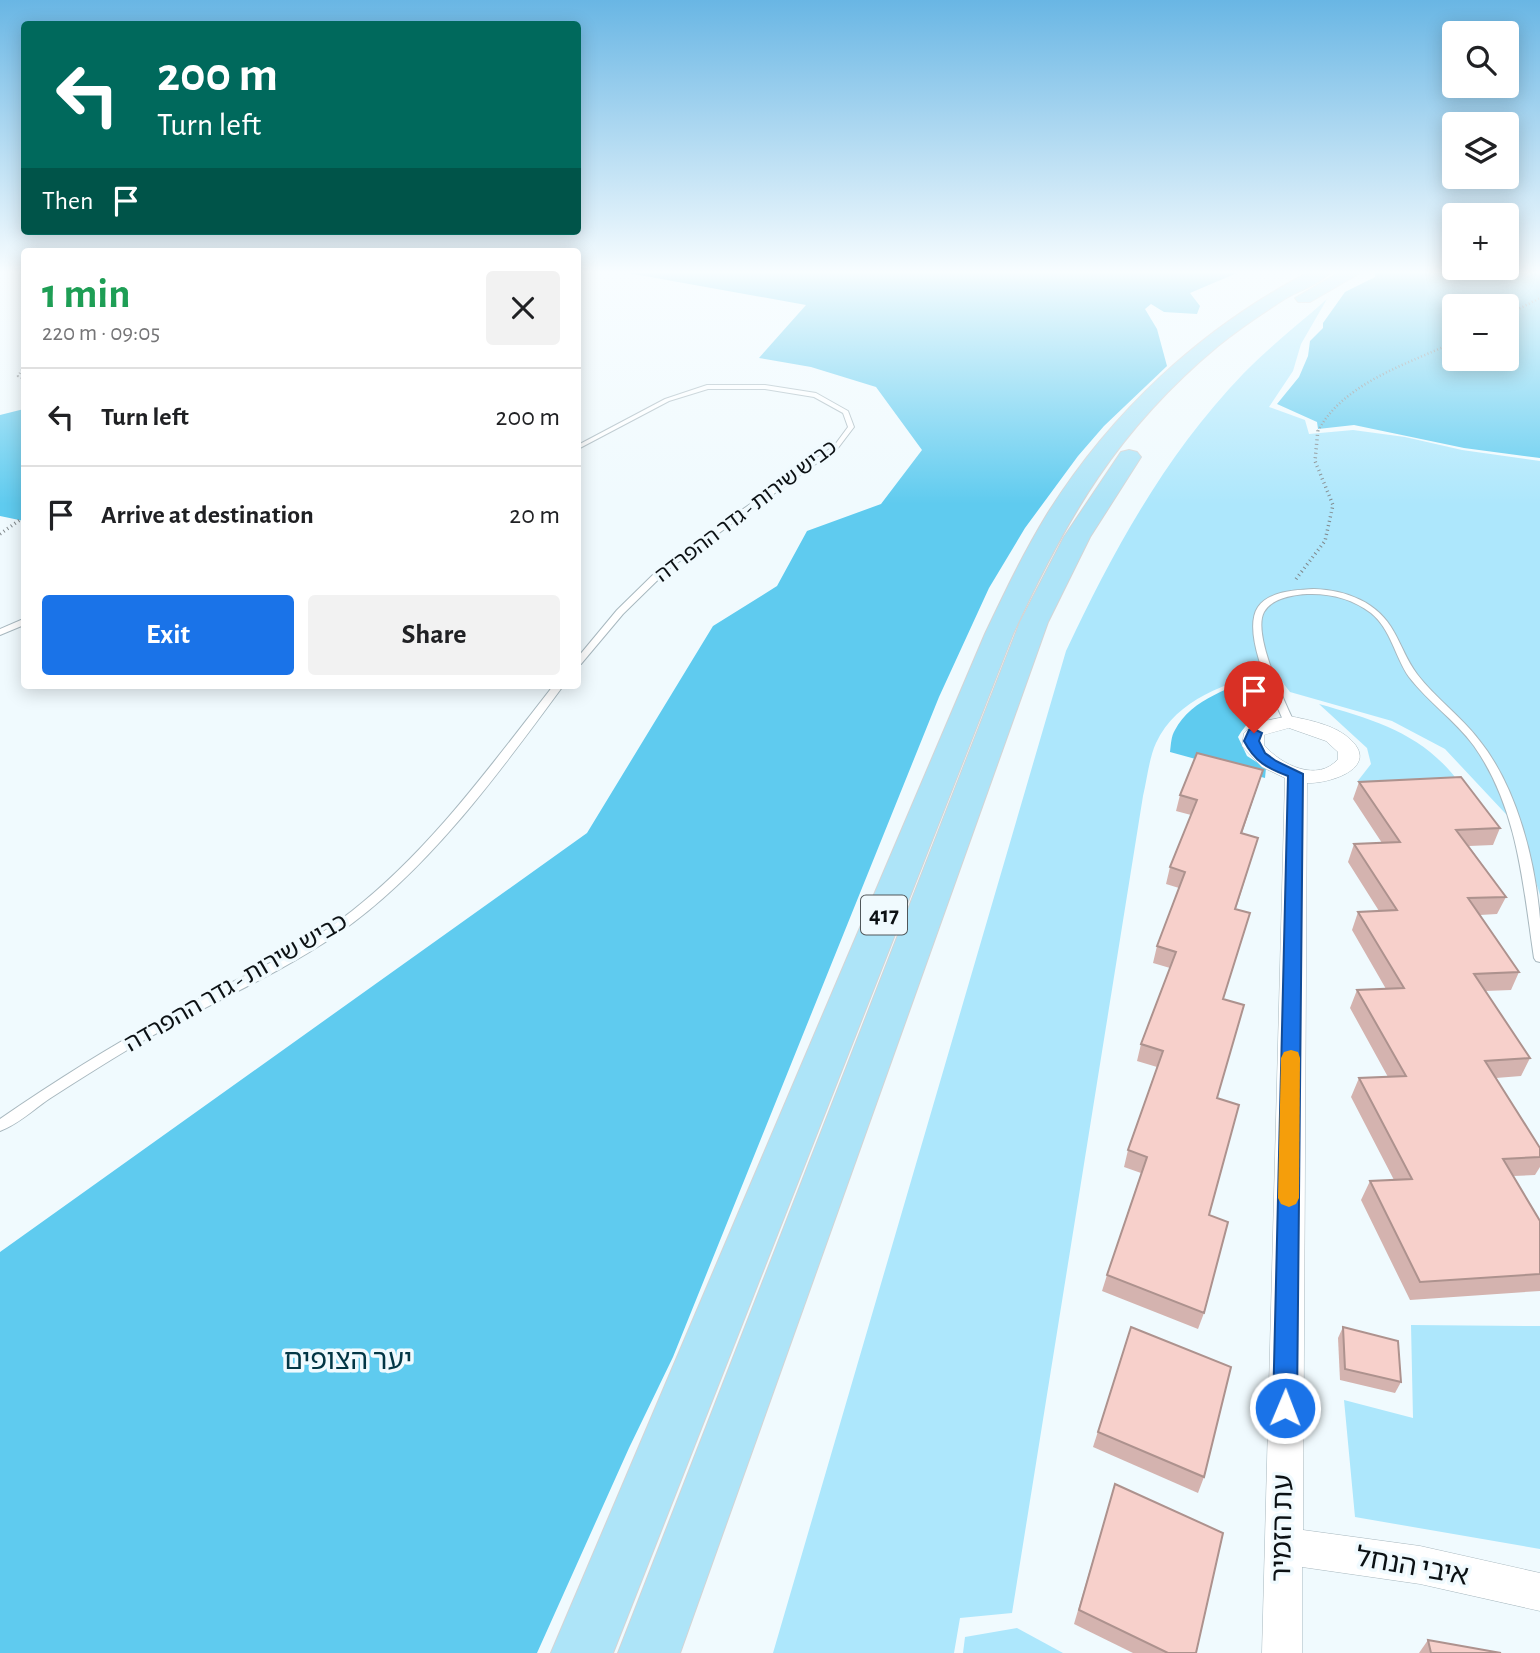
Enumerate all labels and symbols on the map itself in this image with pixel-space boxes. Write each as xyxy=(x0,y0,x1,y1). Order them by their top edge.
street label: כביש שירות - גדר ההפרדה xyxy=(651,436,841,586)
pin xyxy=(1224,661,1284,733)
road number: 417 xyxy=(861,896,907,934)
street label: כביש שירות - גדר ההפרדה xyxy=(121,909,351,1057)
park label: יער הצופים xyxy=(284,1347,412,1375)
position arrow xyxy=(1248,1371,1322,1445)
street label: עת הזמיר xyxy=(1268,1474,1298,1582)
street label: איבי הנחל xyxy=(1354,1543,1470,1591)

